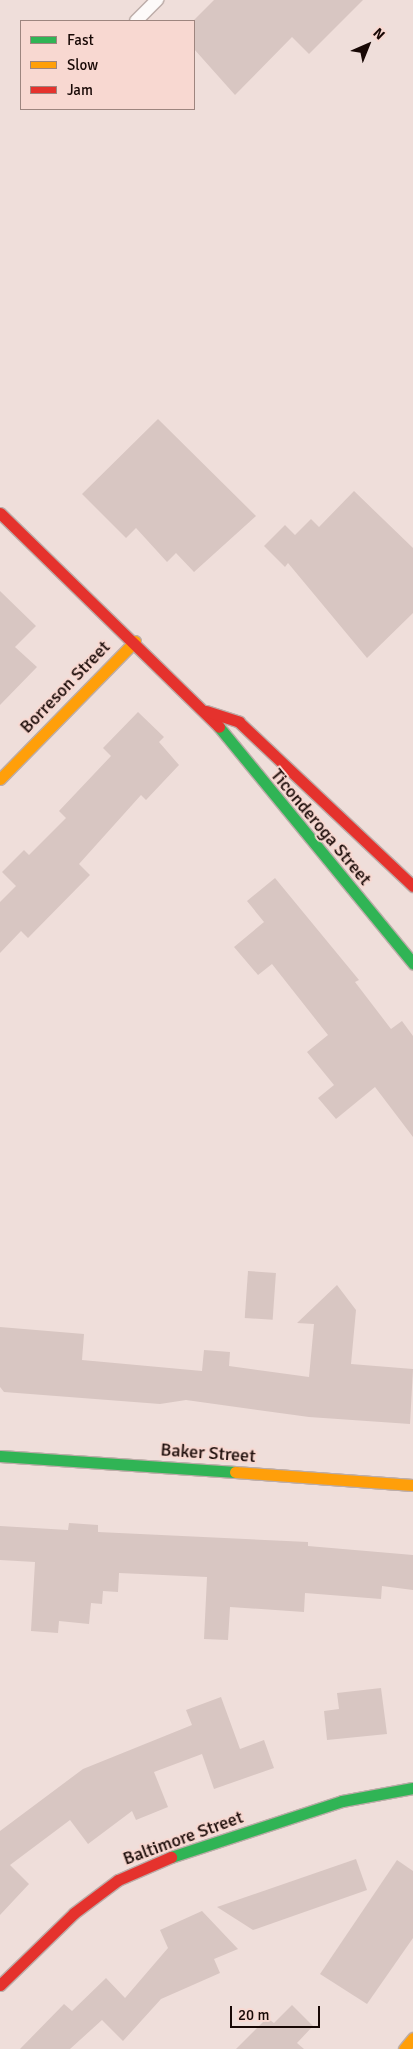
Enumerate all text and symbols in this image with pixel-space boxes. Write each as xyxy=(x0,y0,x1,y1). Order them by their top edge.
legend xyxy=(20,20,195,110)
north arrow xyxy=(343,20,393,70)
text: N xyxy=(369,24,388,43)
text: Fast xyxy=(67,31,94,49)
text: Slow xyxy=(67,56,98,74)
text: Jam xyxy=(67,81,93,99)
street label: Borreson Street xyxy=(16,636,114,738)
street label: Ticonderoga Street xyxy=(266,765,376,889)
street label: Baker Street xyxy=(160,1439,256,1467)
street label: Baltimore Street xyxy=(120,1806,246,1870)
scale bar xyxy=(233,1996,323,2028)
text: 20 m xyxy=(238,2006,269,2024)

